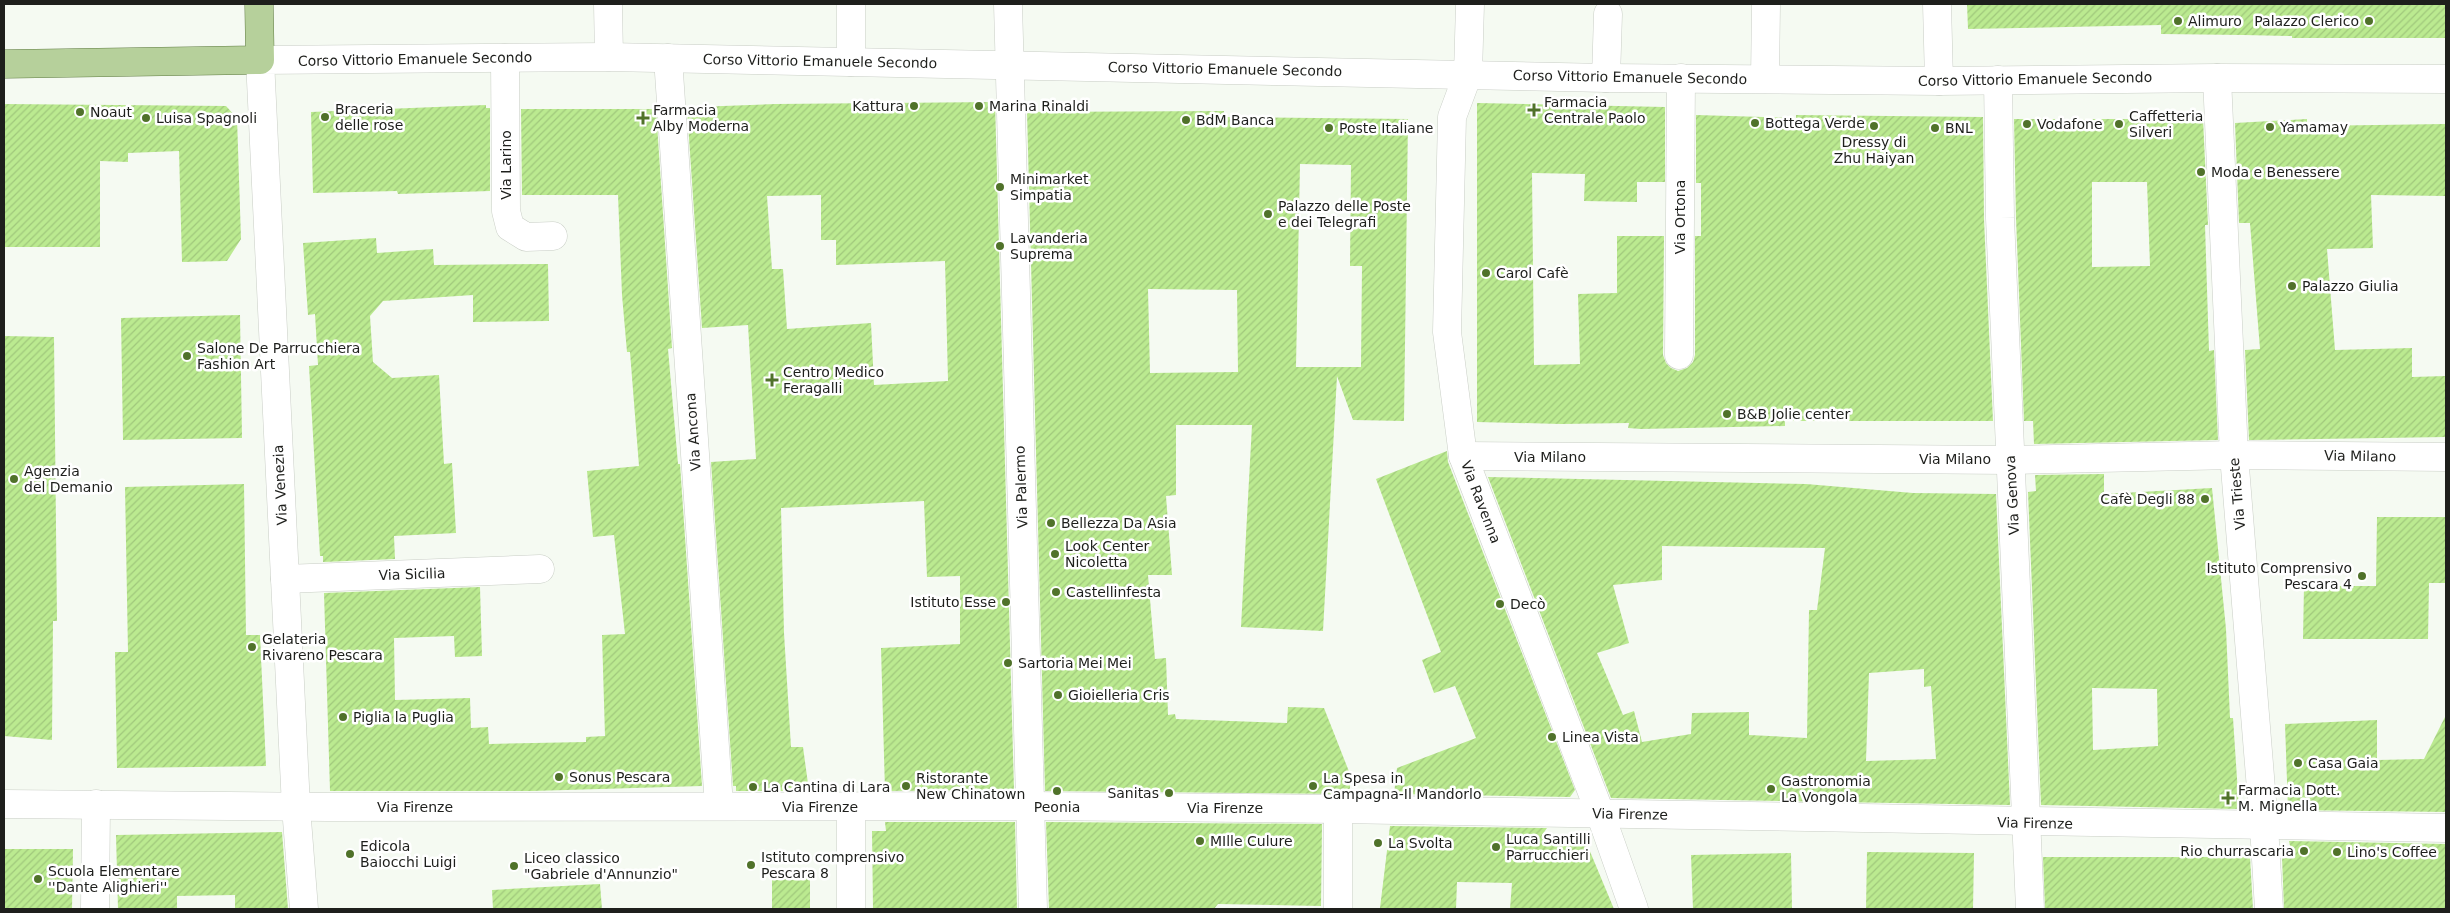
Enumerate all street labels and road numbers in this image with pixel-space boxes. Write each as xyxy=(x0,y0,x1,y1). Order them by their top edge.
street label: Corso Vittorio Emanuele Secondo xyxy=(298,49,532,69)
street label: Corso Vittorio Emanuele Secondo xyxy=(703,51,937,71)
street label: Corso Vittorio Emanuele Secondo xyxy=(1108,59,1342,79)
street label: Corso Vittorio Emanuele Secondo xyxy=(1513,67,1747,87)
street label: Corso Vittorio Emanuele Secondo xyxy=(1918,69,2152,89)
street label: Via Larino xyxy=(498,130,514,200)
street label: Via Ortona xyxy=(1672,180,1688,254)
street label: Via Ancona xyxy=(682,392,704,472)
street label: Via Venezia xyxy=(270,444,290,526)
street label: Via Palermo xyxy=(1012,445,1030,529)
street label: Via Milano xyxy=(2324,447,2396,465)
street label: Via Milano xyxy=(1514,449,1586,465)
street label: Via Milano xyxy=(1919,451,1991,467)
street label: Via Genova xyxy=(2002,455,2022,535)
street label: Via Trieste xyxy=(2226,457,2248,531)
street label: Via Ravenna xyxy=(1458,458,1504,546)
street label: Via Sicilia xyxy=(378,565,446,583)
street label: Via Firenze xyxy=(377,799,453,815)
street label: Via Firenze xyxy=(782,799,858,815)
street label: Via Firenze xyxy=(1187,800,1263,816)
street label: Via Firenze xyxy=(1592,805,1668,823)
street label: Via Firenze xyxy=(1997,814,2073,832)

